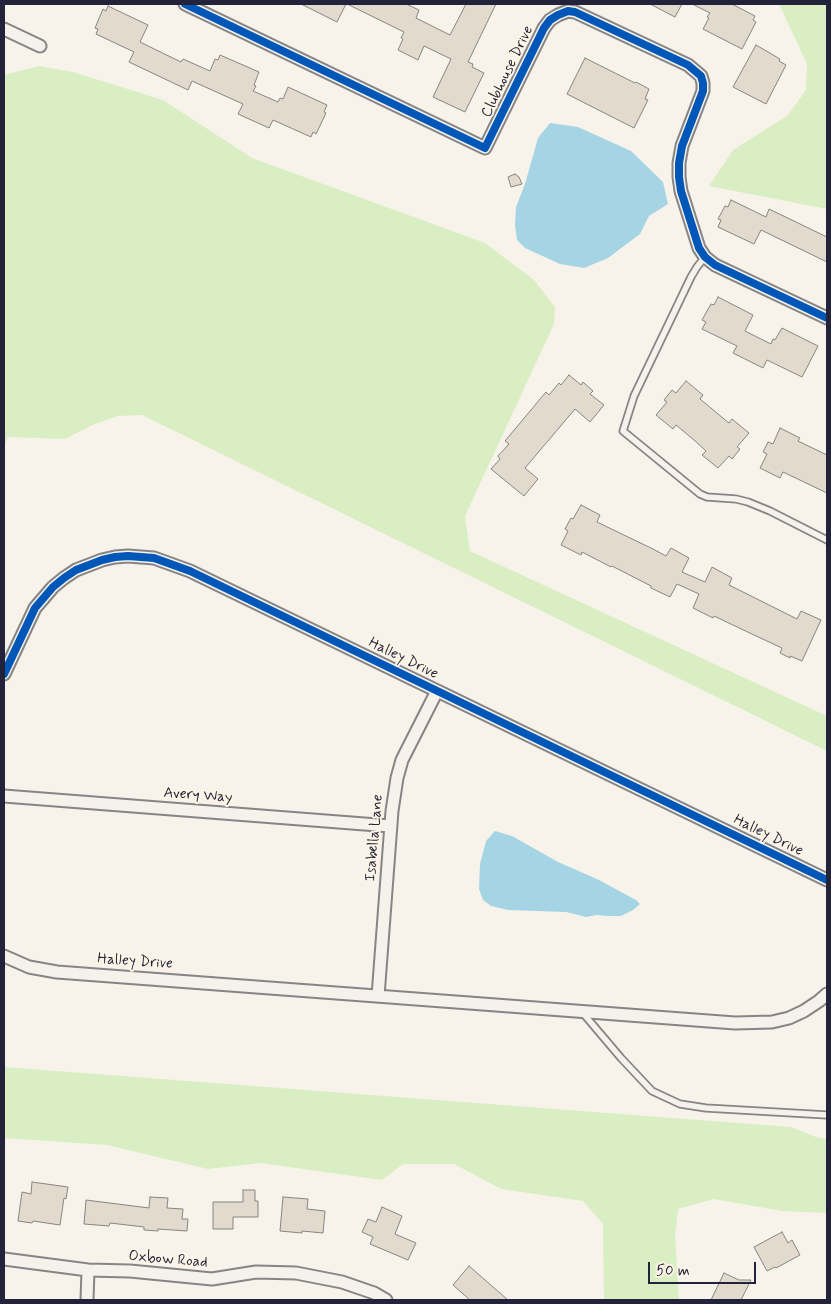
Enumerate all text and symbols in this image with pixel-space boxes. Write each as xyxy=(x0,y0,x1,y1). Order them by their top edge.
street label: Clubhouse Drive xyxy=(478,23,538,121)
street label: Halley Drive xyxy=(365,634,441,684)
street label: Avery Way xyxy=(163,785,233,807)
street label: Isabella Lane xyxy=(362,794,388,882)
street label: Halley Drive xyxy=(730,811,806,861)
street label: Halley Drive xyxy=(97,950,173,974)
street label: Oxbow Road xyxy=(128,1248,208,1272)
scale bar xyxy=(651,1252,758,1284)
text: 50 m xyxy=(656,1261,690,1281)

